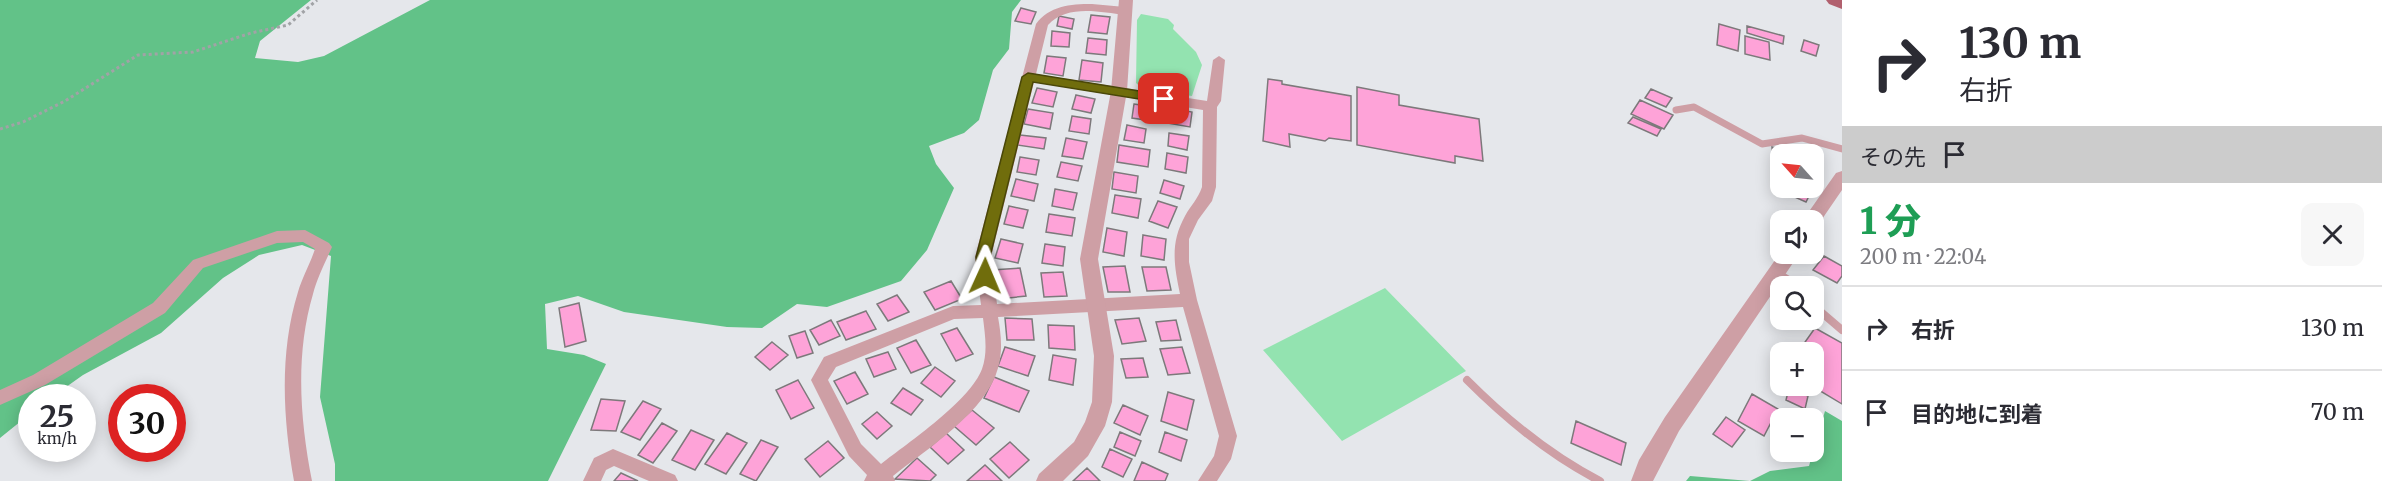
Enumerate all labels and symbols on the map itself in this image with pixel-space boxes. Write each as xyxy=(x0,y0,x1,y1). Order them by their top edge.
pin xyxy=(1138,73,1189,124)
north arrow xyxy=(1770,144,1824,198)
position arrow xyxy=(953,244,1017,308)
speed limit sign: 30 xyxy=(108,384,186,462)

